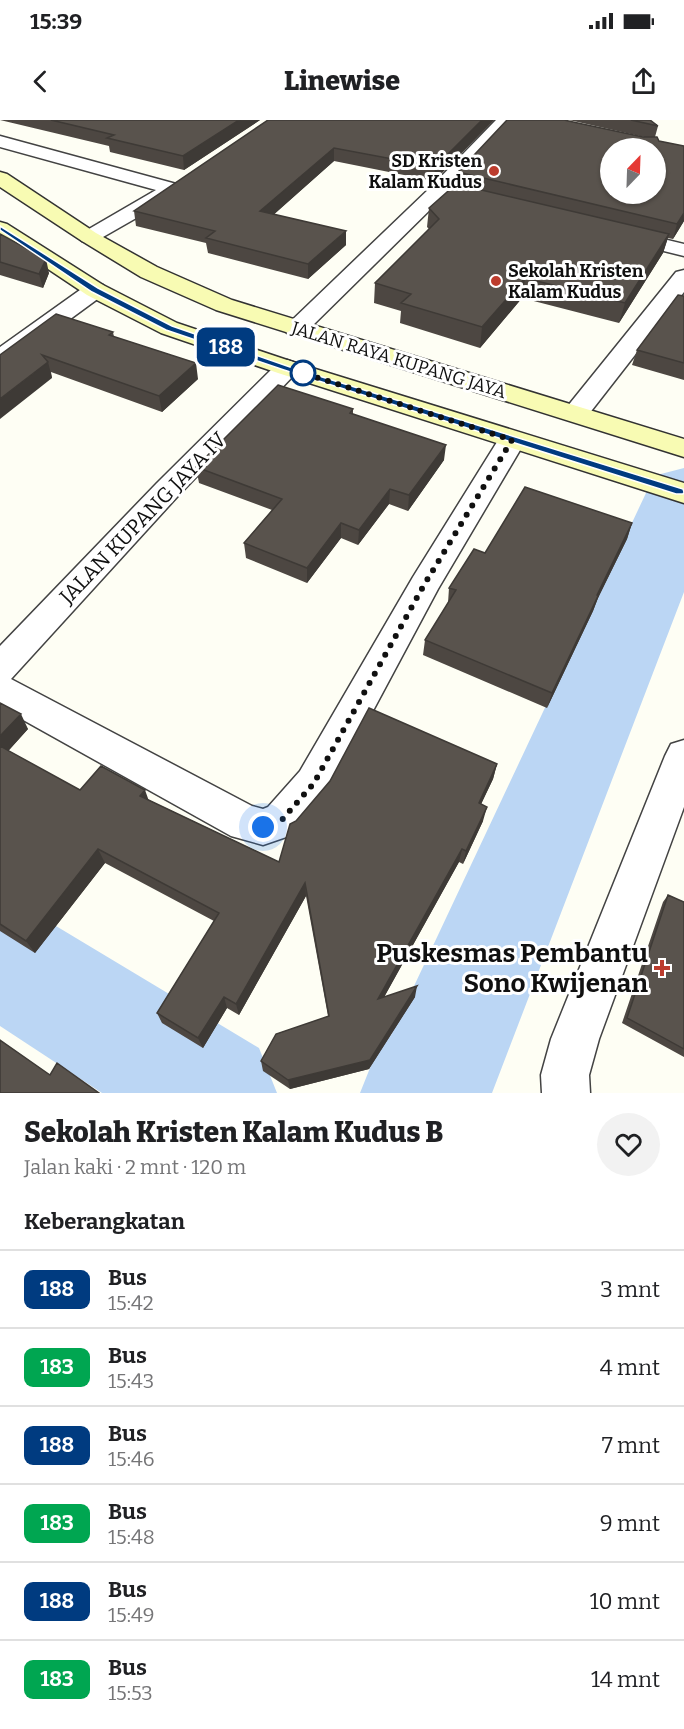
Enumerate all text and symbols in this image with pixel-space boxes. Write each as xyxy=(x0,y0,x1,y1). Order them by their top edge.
text: 15:39 xyxy=(30,8,82,35)
icon: back xyxy=(24,65,57,98)
text: Linewise xyxy=(284,65,400,97)
icon: share xyxy=(627,65,660,98)
north arrow xyxy=(600,138,666,204)
map controls xyxy=(600,138,666,204)
place label: SD Kristen Kalam Kudus xyxy=(369,150,482,193)
marker: SD Kristen Kalam Kudus xyxy=(487,164,501,178)
place label: Sekolah Kristen Kalam Kudus xyxy=(508,260,644,303)
marker: Sekolah Kristen Kalam Kudus xyxy=(489,274,503,288)
street label: JALAN RAYA KUPANG JAYA xyxy=(288,317,509,403)
line badge: 188 xyxy=(192,328,260,366)
text: 188 xyxy=(209,334,243,360)
unlabelled marker xyxy=(290,360,316,386)
street label: JALAN KUPANG JAYA IV xyxy=(53,426,232,610)
your location xyxy=(248,812,278,842)
place label: Puskesmas Pembantu Sono Kwijenan xyxy=(376,938,648,999)
marker: Puskesmas Pembantu Sono Kwijenan xyxy=(653,959,671,977)
button: heart xyxy=(597,1113,660,1176)
text: Sekolah Kristen Kalam Kudus B xyxy=(24,1116,443,1149)
text: Jalan kaki · 2 mnt · 120 m xyxy=(24,1155,246,1179)
text: Keberangkatan xyxy=(24,1208,185,1235)
text: Bus xyxy=(108,1264,147,1291)
text: 188 xyxy=(40,1276,74,1302)
text: 3 mnt xyxy=(600,1276,660,1303)
text: 15:42 xyxy=(108,1291,154,1315)
text: Bus xyxy=(108,1342,147,1369)
text: 183 xyxy=(40,1354,74,1380)
text: 4 mnt xyxy=(600,1354,660,1381)
text: 15:43 xyxy=(108,1369,154,1393)
text: Bus xyxy=(108,1420,147,1447)
text: 188 xyxy=(40,1432,74,1458)
text: 7 mnt xyxy=(602,1432,660,1459)
text: 15:46 xyxy=(108,1447,154,1471)
text: Bus xyxy=(108,1498,147,1525)
text: 183 xyxy=(40,1510,74,1536)
text: 9 mnt xyxy=(600,1510,660,1537)
text: 15:48 xyxy=(108,1525,155,1549)
text: Bus xyxy=(108,1576,147,1603)
text: 188 xyxy=(40,1588,74,1614)
text: 10 mnt xyxy=(590,1588,660,1615)
text: 15:49 xyxy=(108,1603,154,1627)
text: Bus xyxy=(108,1654,147,1681)
text: 183 xyxy=(40,1666,74,1692)
text: 14 mnt xyxy=(591,1666,660,1693)
text: 15:53 xyxy=(108,1681,153,1705)

